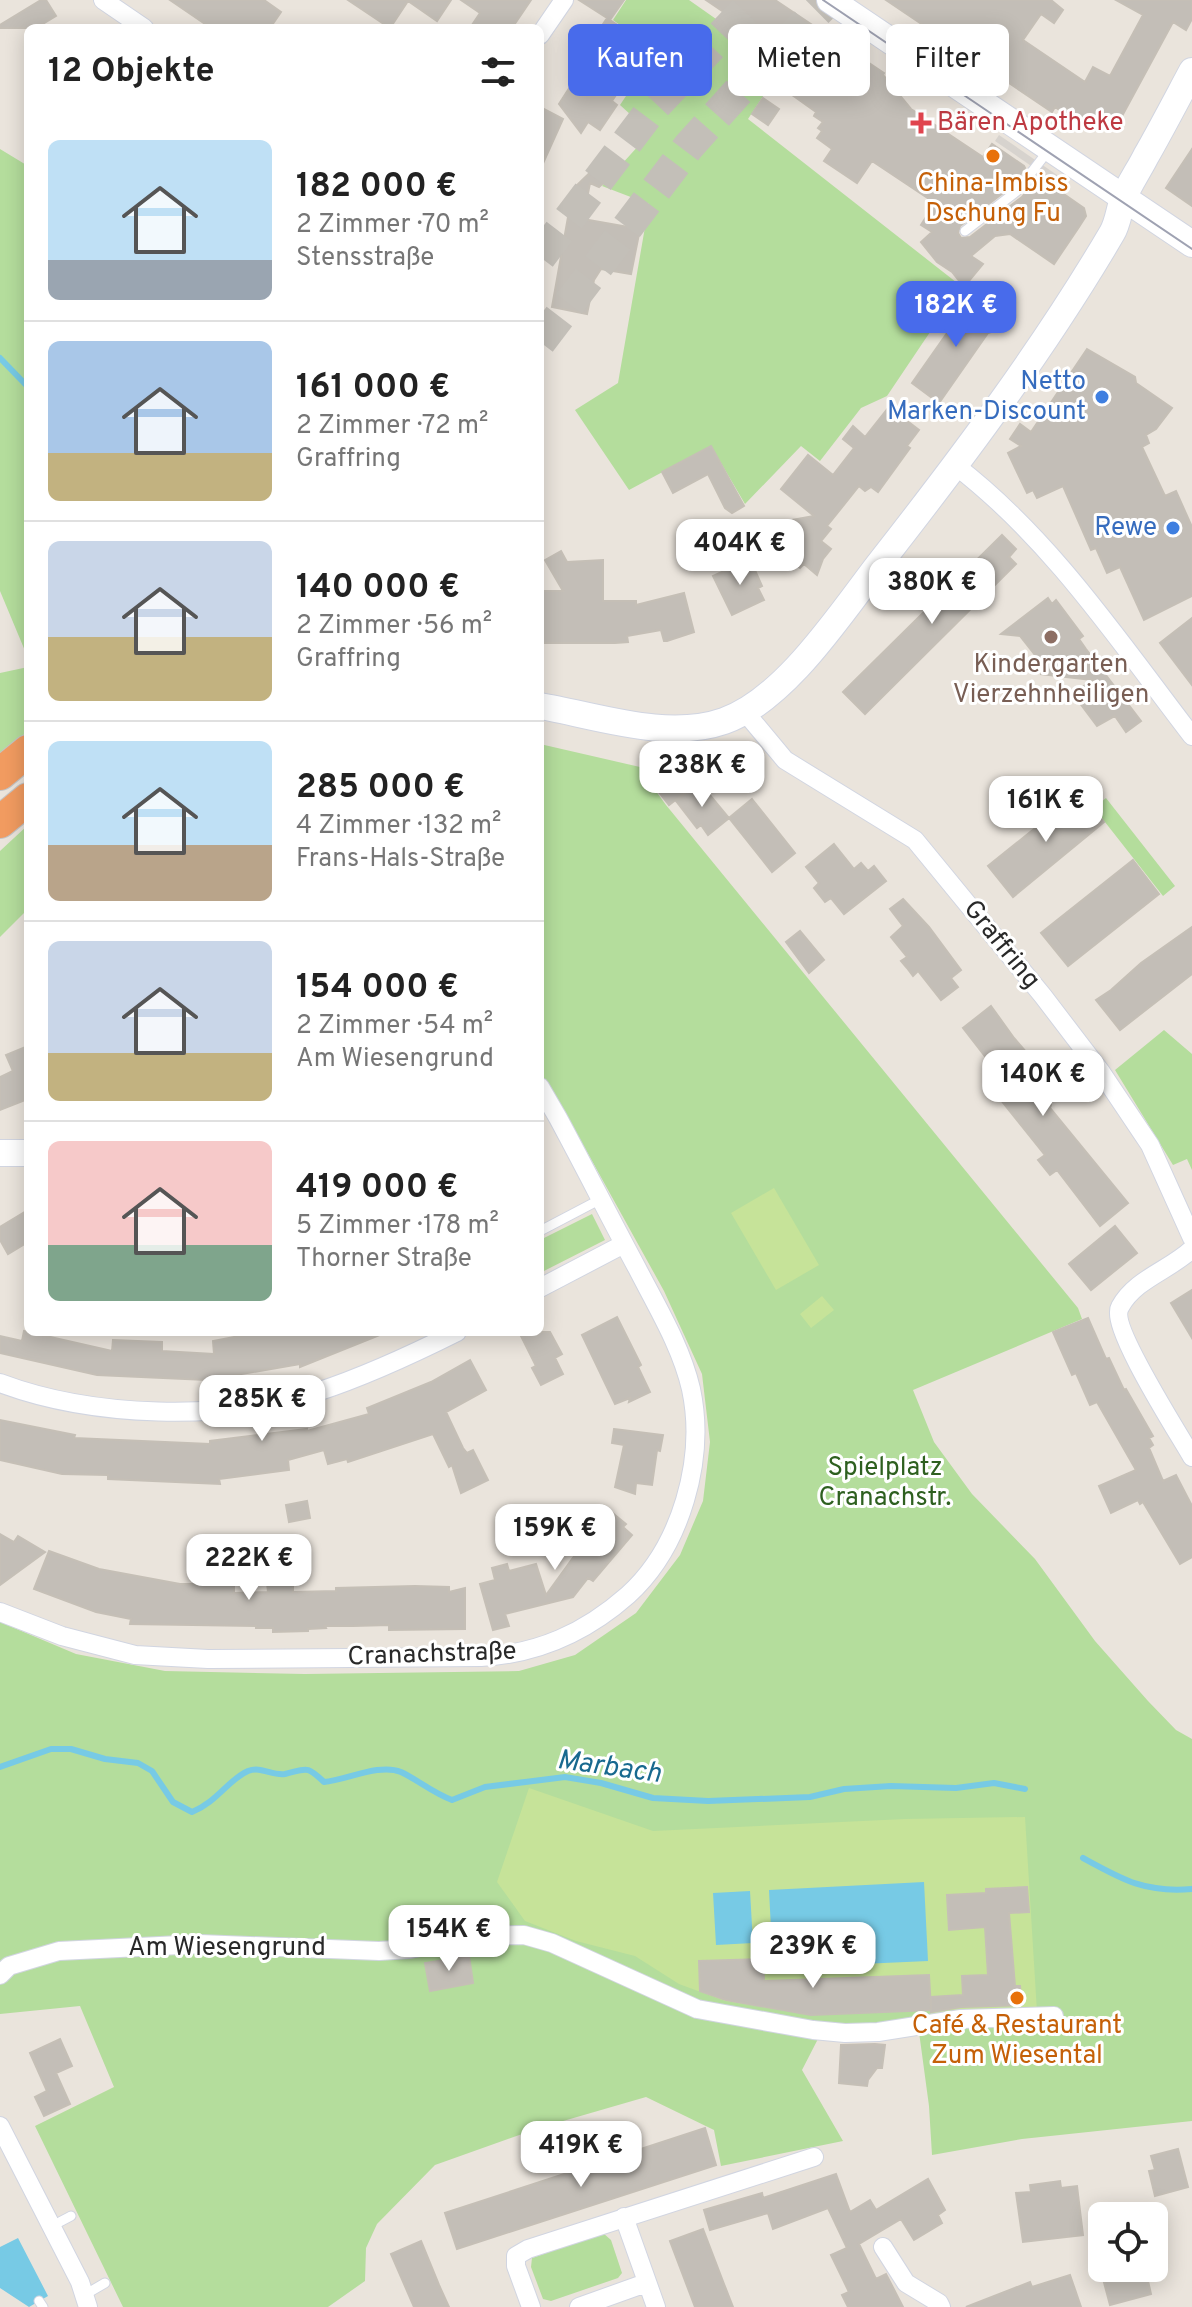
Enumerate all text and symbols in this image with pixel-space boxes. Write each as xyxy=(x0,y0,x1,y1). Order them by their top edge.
chip: Kaufen xyxy=(568,24,712,96)
chip: Mieten xyxy=(728,24,870,96)
chip: Filter xyxy=(886,24,1009,96)
icon: filters xyxy=(476,50,520,94)
text: 12 Objekte xyxy=(48,51,215,94)
place label: Bären Apotheke xyxy=(937,107,1124,140)
marker: Bären Apotheke xyxy=(912,114,930,132)
marker: China-Imbiss Dschung Fu xyxy=(984,147,1002,165)
text: 182 000 € xyxy=(296,166,457,209)
place label: China-Imbiss Dschung Fu xyxy=(917,168,1069,231)
icon: home xyxy=(112,172,208,268)
text: 2 Zimmer · 70 m² xyxy=(296,209,489,242)
text: Stensstraße xyxy=(296,242,434,275)
pin: 182K € xyxy=(891,281,1021,349)
text: 182K € xyxy=(914,290,998,323)
place label: Netto Marken-Discount xyxy=(887,366,1086,429)
text: 161 000 € xyxy=(296,367,450,410)
icon: home xyxy=(112,373,208,469)
marker: Netto Marken-Discount xyxy=(1093,388,1111,406)
text: 2 Zimmer · 72 m² xyxy=(296,410,488,443)
text: Graffring xyxy=(296,443,401,476)
place label: Rewe xyxy=(1094,512,1157,545)
pin: 404K € xyxy=(675,519,805,587)
marker: Rewe xyxy=(1164,519,1182,537)
text: 404K € xyxy=(694,528,786,561)
pin: 380K € xyxy=(867,558,997,626)
text: 140 000 € xyxy=(296,567,460,610)
text: 380K € xyxy=(887,567,977,600)
icon: home xyxy=(112,573,208,669)
text: 2 Zimmer · 56 m² xyxy=(296,610,492,643)
marker: Kindergarten Vierzehnheiligen xyxy=(1042,628,1060,646)
text: Graffring xyxy=(296,643,401,676)
place label: Kindergarten Vierzehnheiligen xyxy=(953,649,1149,712)
pin: 238K € xyxy=(637,741,767,809)
text: 238K € xyxy=(657,750,747,783)
text: 285 000 € xyxy=(296,767,465,810)
icon: home xyxy=(112,773,208,869)
pin: 161K € xyxy=(981,776,1111,844)
text: 161K € xyxy=(1007,785,1085,818)
text: 4 Zimmer · 132 m² xyxy=(296,810,501,843)
text: Frans-Hals-Straße xyxy=(296,843,505,876)
street label: Graffring xyxy=(955,894,1047,996)
text: 154 000 € xyxy=(296,967,459,1010)
icon: home xyxy=(112,973,208,1069)
text: 2 Zimmer · 54 m² xyxy=(296,1010,493,1043)
text: Am Wiesengrund xyxy=(296,1043,494,1076)
pin: 140K € xyxy=(978,1050,1108,1118)
text: 140K € xyxy=(1000,1059,1086,1092)
text: 419 000 € xyxy=(296,1167,458,1210)
icon: home xyxy=(112,1173,208,1269)
text: 5 Zimmer · 178 m² xyxy=(296,1210,499,1243)
text: Thorner Straße xyxy=(296,1243,472,1276)
pin: 285K € xyxy=(197,1375,327,1443)
text: 285K € xyxy=(217,1384,307,1417)
park label: Spielplatz Cranachstr. xyxy=(819,1452,951,1515)
pin: 159K € xyxy=(490,1504,620,1572)
text: 159K € xyxy=(513,1513,597,1546)
pin: 222K € xyxy=(184,1534,314,1602)
text: 222K € xyxy=(204,1543,294,1576)
street label: Cranachstraße xyxy=(347,1636,517,1674)
water label: Marbach xyxy=(555,1743,663,1793)
pin: 154K € xyxy=(384,1905,514,1973)
text: 154K € xyxy=(407,1914,491,1947)
pin: 239K € xyxy=(748,1922,878,1990)
text: 239K € xyxy=(769,1931,857,1964)
street label: Am Wiesengrund xyxy=(128,1932,326,1965)
marker: Café & Restaurant Zum Wiesental xyxy=(1008,1989,1026,2007)
place label: Café & Restaurant Zum Wiesental xyxy=(912,2010,1122,2073)
pin: 419K € xyxy=(516,2121,646,2189)
text: 419K € xyxy=(539,2130,623,2163)
map controls xyxy=(1088,2202,1168,2282)
button: locate xyxy=(1088,2202,1168,2282)

